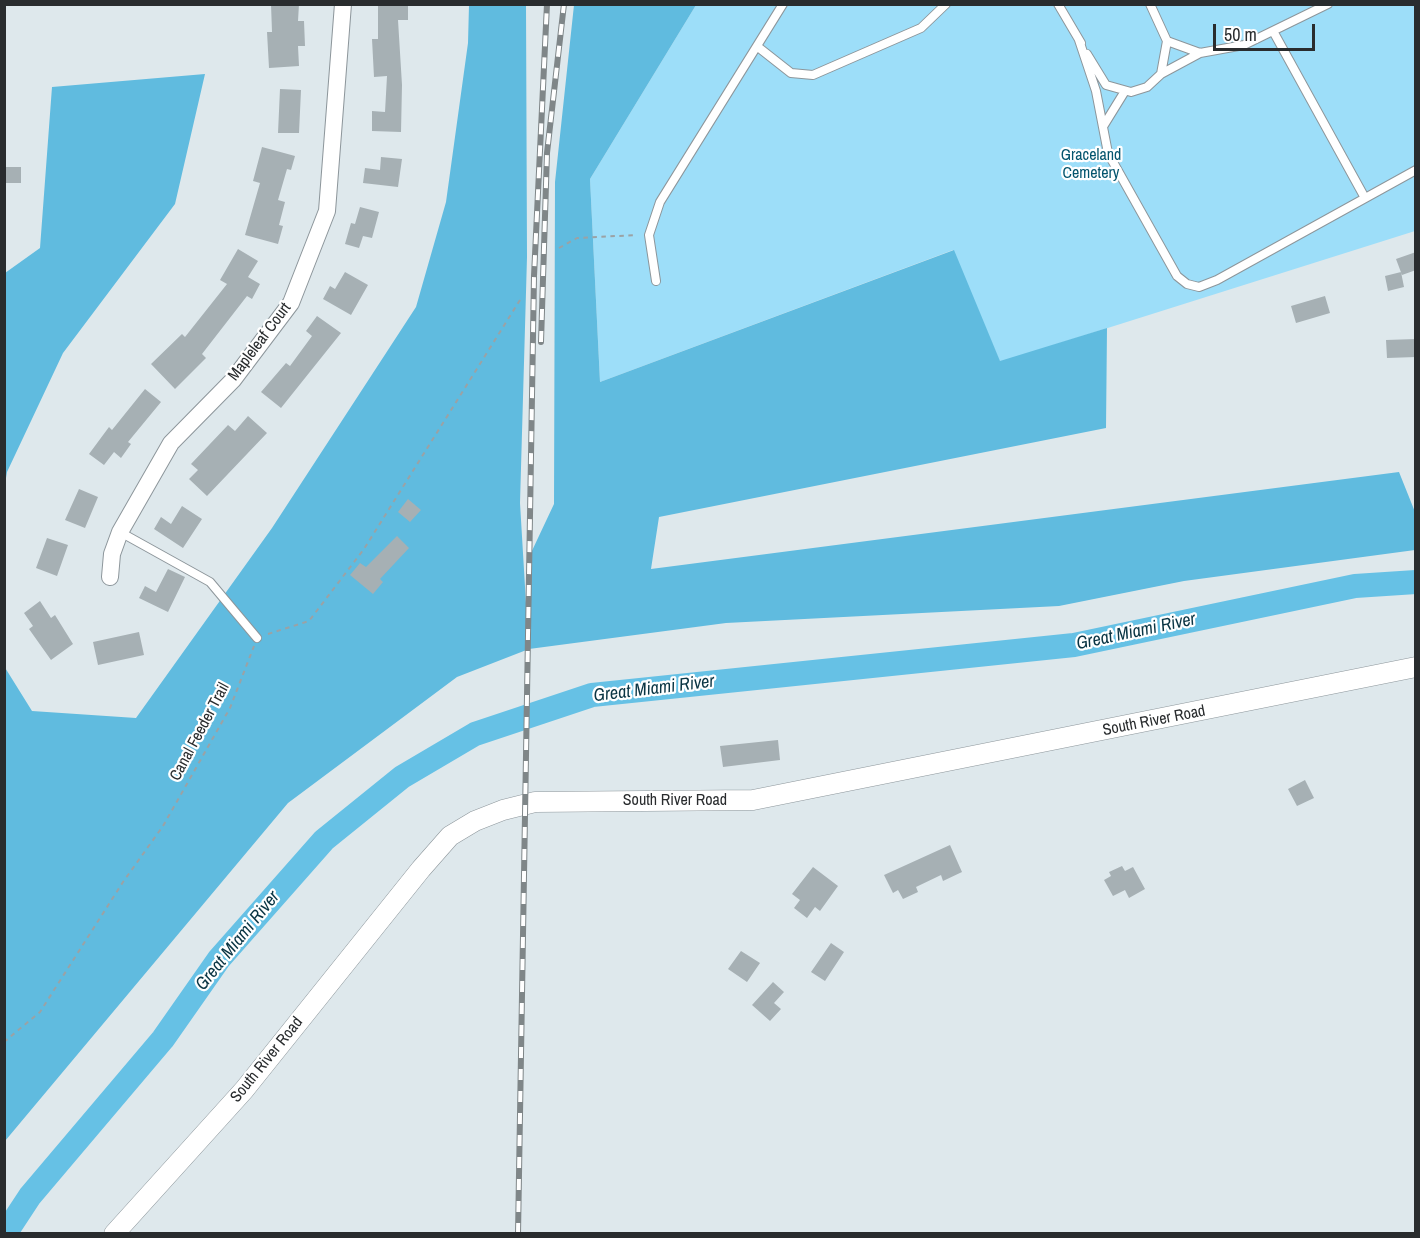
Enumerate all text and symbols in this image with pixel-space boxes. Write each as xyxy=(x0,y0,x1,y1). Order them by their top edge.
scale bar xyxy=(1216,12,1318,50)
text: 50 m xyxy=(1224,22,1257,47)
park label: Graceland Cemetery xyxy=(1061,146,1121,184)
street label: Mapleleaf Court xyxy=(224,299,296,385)
water label: Great Miami River xyxy=(1074,609,1198,655)
water label: Great Miami River xyxy=(592,671,716,707)
street label: Canal Feeder Trail xyxy=(166,680,234,784)
street label: South River Road xyxy=(1101,702,1207,740)
street label: South River Road xyxy=(623,791,727,811)
water label: Great Miami River xyxy=(191,887,285,995)
street label: South River Road xyxy=(227,1013,307,1107)

